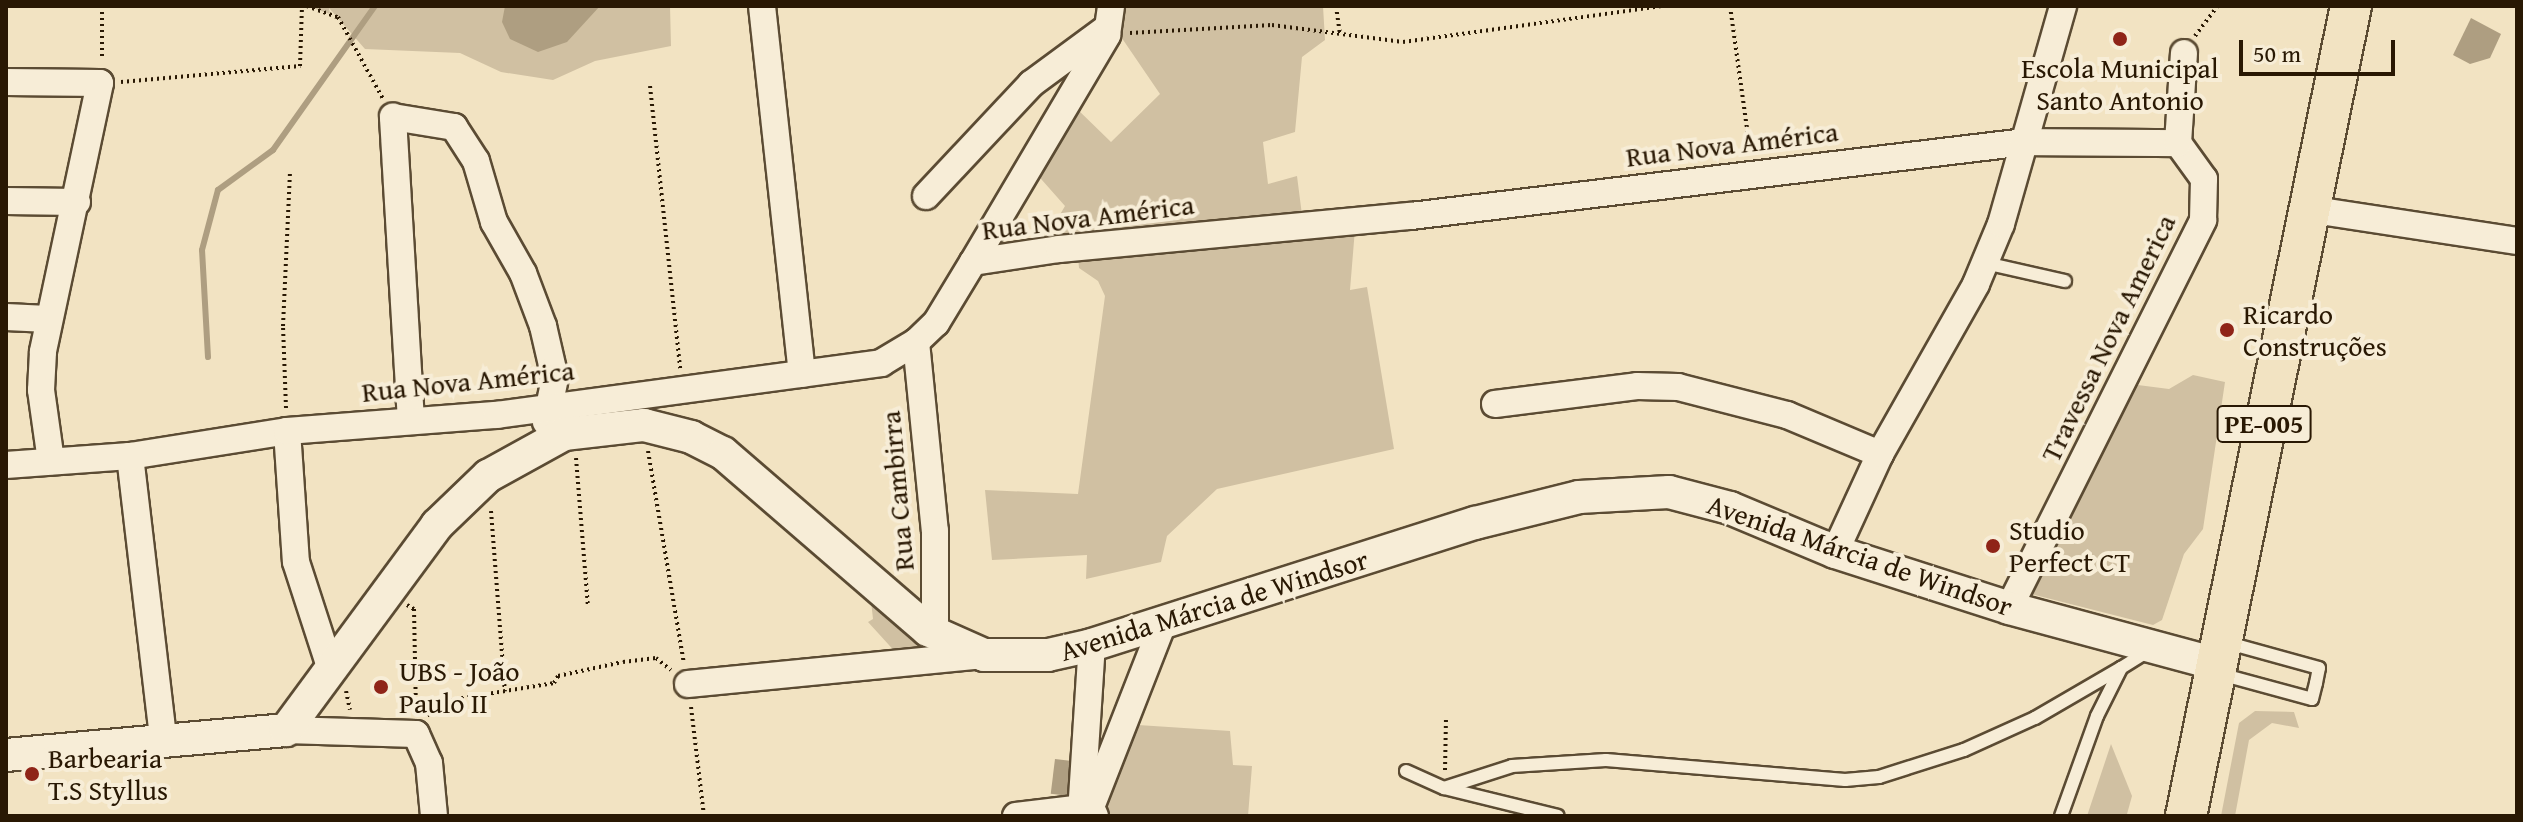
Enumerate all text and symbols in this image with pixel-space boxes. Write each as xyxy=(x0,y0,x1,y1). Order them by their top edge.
scale bar xyxy=(2243,24,2399,74)
marker: Escola Municipal Santo Antonio xyxy=(2111,30,2129,48)
text: 50 m xyxy=(2253,36,2301,71)
place label: Escola Municipal Santo Antonio xyxy=(2021,51,2219,117)
street label: Rua Nova América xyxy=(1624,114,1840,174)
street label: Rua Nova América xyxy=(980,187,1196,247)
street label: Travessa Nova America xyxy=(2034,209,2182,467)
place label: Ricardo Construções xyxy=(2243,297,2387,363)
marker: Ricardo Construções xyxy=(2218,321,2236,339)
street label: Rua Nova América xyxy=(360,353,576,409)
road number: PE-005 xyxy=(2216,402,2312,446)
street label: Rua Cambirra xyxy=(873,410,921,572)
street label: Avenida Márcia de Windsor xyxy=(1703,487,2017,623)
place label: Studio Perfect CT xyxy=(2009,513,2130,579)
marker: Studio Perfect CT xyxy=(1984,537,2002,555)
street label: Avenida Márcia de Windsor xyxy=(1056,542,1372,668)
place label: UBS - João Paulo II xyxy=(399,654,520,720)
marker: UBS - João Paulo II xyxy=(370,676,392,698)
place label: Barbearia T.S Styllus xyxy=(48,741,168,807)
marker: Barbearia T.S Styllus xyxy=(23,765,41,783)

